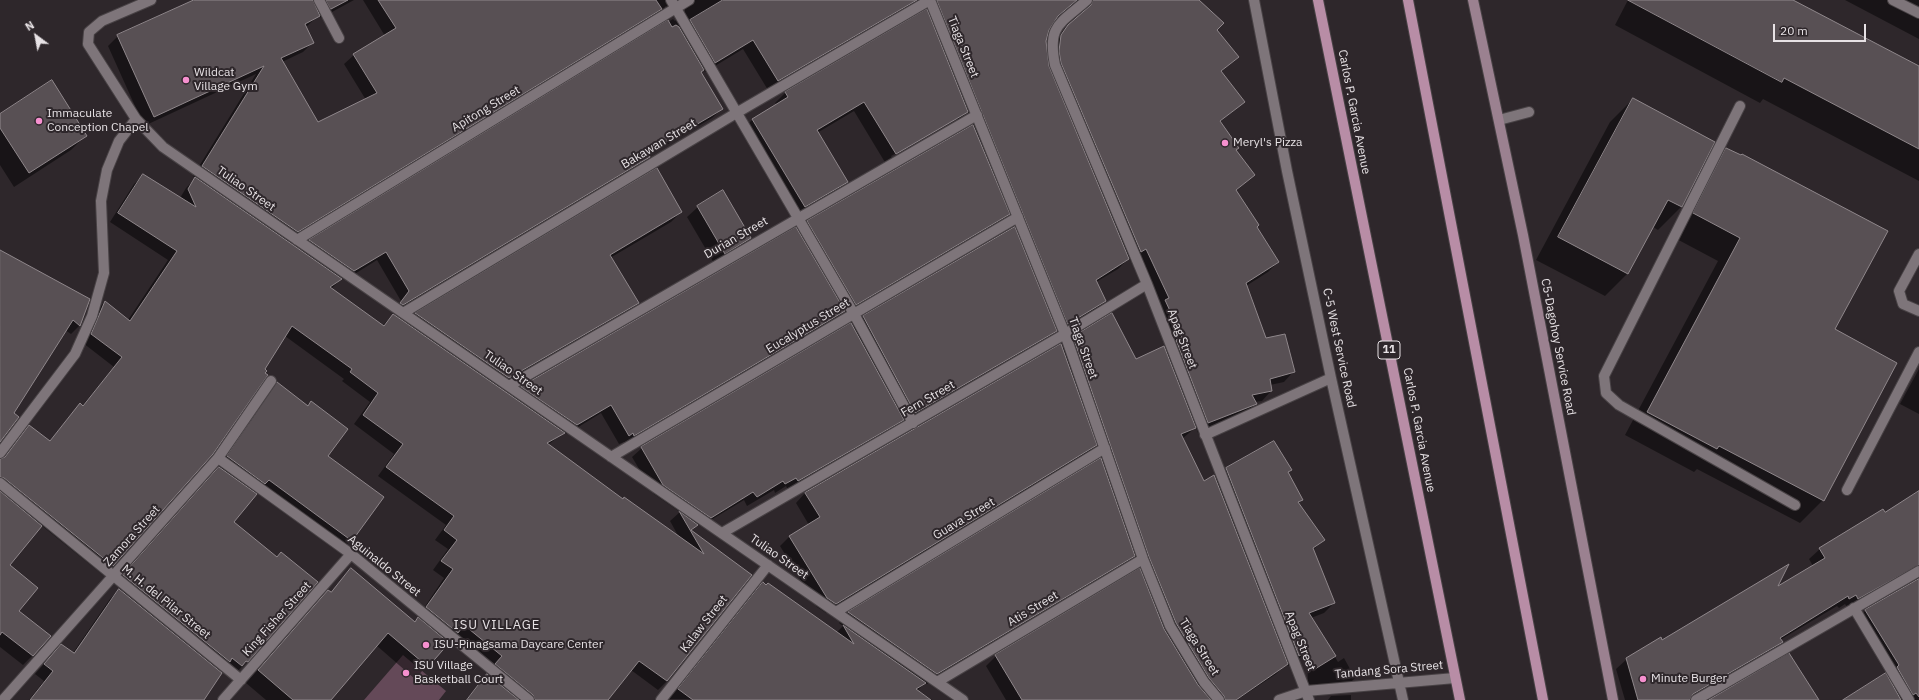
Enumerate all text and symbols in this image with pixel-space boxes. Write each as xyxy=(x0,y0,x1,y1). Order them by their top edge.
street label: Tiaga Street xyxy=(944,14,982,80)
north arrow xyxy=(16,16,56,56)
scale bar xyxy=(1775,16,1868,42)
text: N xyxy=(23,18,37,34)
text: 20 m xyxy=(1780,23,1808,38)
street label: Carlos P. Garcia Avenue xyxy=(1335,49,1373,175)
place label: Wildcat Village Gym xyxy=(194,66,258,94)
marker: Wildcat Village Gym xyxy=(181,75,191,85)
street label: Apitong Street xyxy=(449,83,523,135)
place label: Immaculate Conception Chapel xyxy=(47,107,148,135)
marker: Immaculate Conception Chapel xyxy=(34,116,44,126)
street label: Bakawan Street xyxy=(619,116,699,172)
place label: Meryl's Pizza xyxy=(1233,136,1303,150)
marker: Meryl's Pizza xyxy=(1220,138,1230,148)
street label: Tuliao Street xyxy=(214,164,278,214)
street label: Durian Street xyxy=(702,214,770,262)
street label: C5-Dagohoy Service Road xyxy=(1538,277,1578,417)
street label: C-5 West Service Road xyxy=(1319,287,1359,409)
street label: Eucalyptus Street xyxy=(764,295,852,357)
street label: Apag Street xyxy=(1164,307,1200,371)
street label: Tiaga Street xyxy=(1065,315,1101,381)
road number: 11 xyxy=(1378,341,1400,359)
street label: Tuliao Street xyxy=(481,348,545,398)
street label: Carlos P. Garcia Avenue xyxy=(1400,367,1438,493)
street label: Fern Street xyxy=(898,378,958,420)
street label: Guava Street xyxy=(931,495,997,543)
street label: Zamora Street xyxy=(101,503,163,569)
street label: Aguinaldo Street xyxy=(345,532,423,600)
street label: Tuliao Street xyxy=(747,532,811,582)
street label: M. H. del Pilar Street xyxy=(119,562,213,642)
street label: King Fisher Street xyxy=(240,579,314,659)
street label: Atis Street xyxy=(1005,588,1061,630)
street label: Kalaw Street xyxy=(677,593,731,655)
street label: Apag Street xyxy=(1281,609,1319,673)
street label: Tiaga Street xyxy=(1176,616,1222,678)
district label: ISU VILLAGE xyxy=(454,617,540,633)
place label: ISU-Pinagsama Daycare Center xyxy=(434,638,603,652)
marker: ISU-Pinagsama Daycare Center xyxy=(421,640,431,650)
street label: Tandang Sora Street xyxy=(1334,658,1444,682)
place label: ISU Village Basketball Court xyxy=(414,659,503,687)
marker: ISU Village Basketball Court xyxy=(401,668,411,678)
place label: Minute Burger xyxy=(1651,672,1727,686)
marker: Minute Burger xyxy=(1638,674,1648,684)

